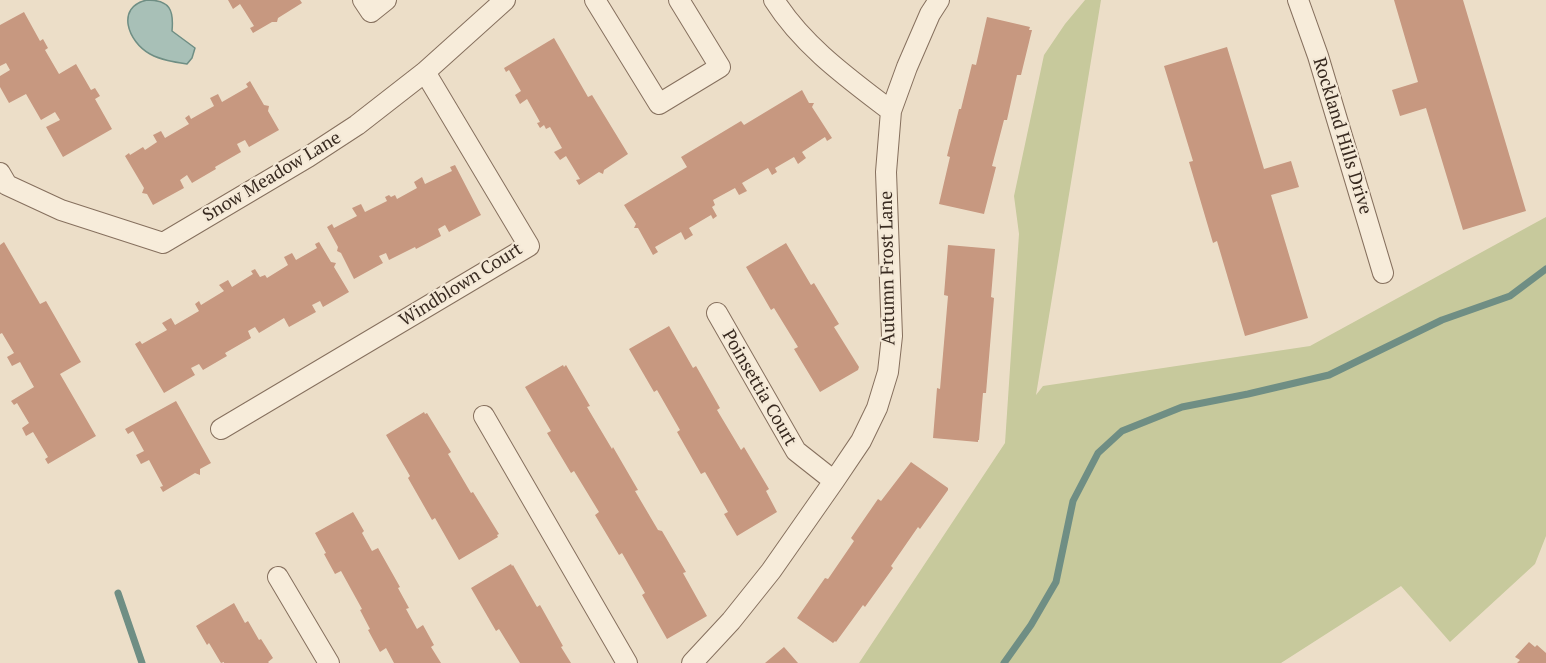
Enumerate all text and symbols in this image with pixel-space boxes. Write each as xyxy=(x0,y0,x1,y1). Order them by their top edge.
street label: Rockland Hills Drive xyxy=(1308,55,1376,217)
street label: Snow Meadow Lane xyxy=(199,127,345,227)
street label: Autumn Frost Lane xyxy=(876,191,900,345)
street label: Windblown Court xyxy=(395,238,527,332)
street label: Poinsettia Court xyxy=(717,326,801,450)

